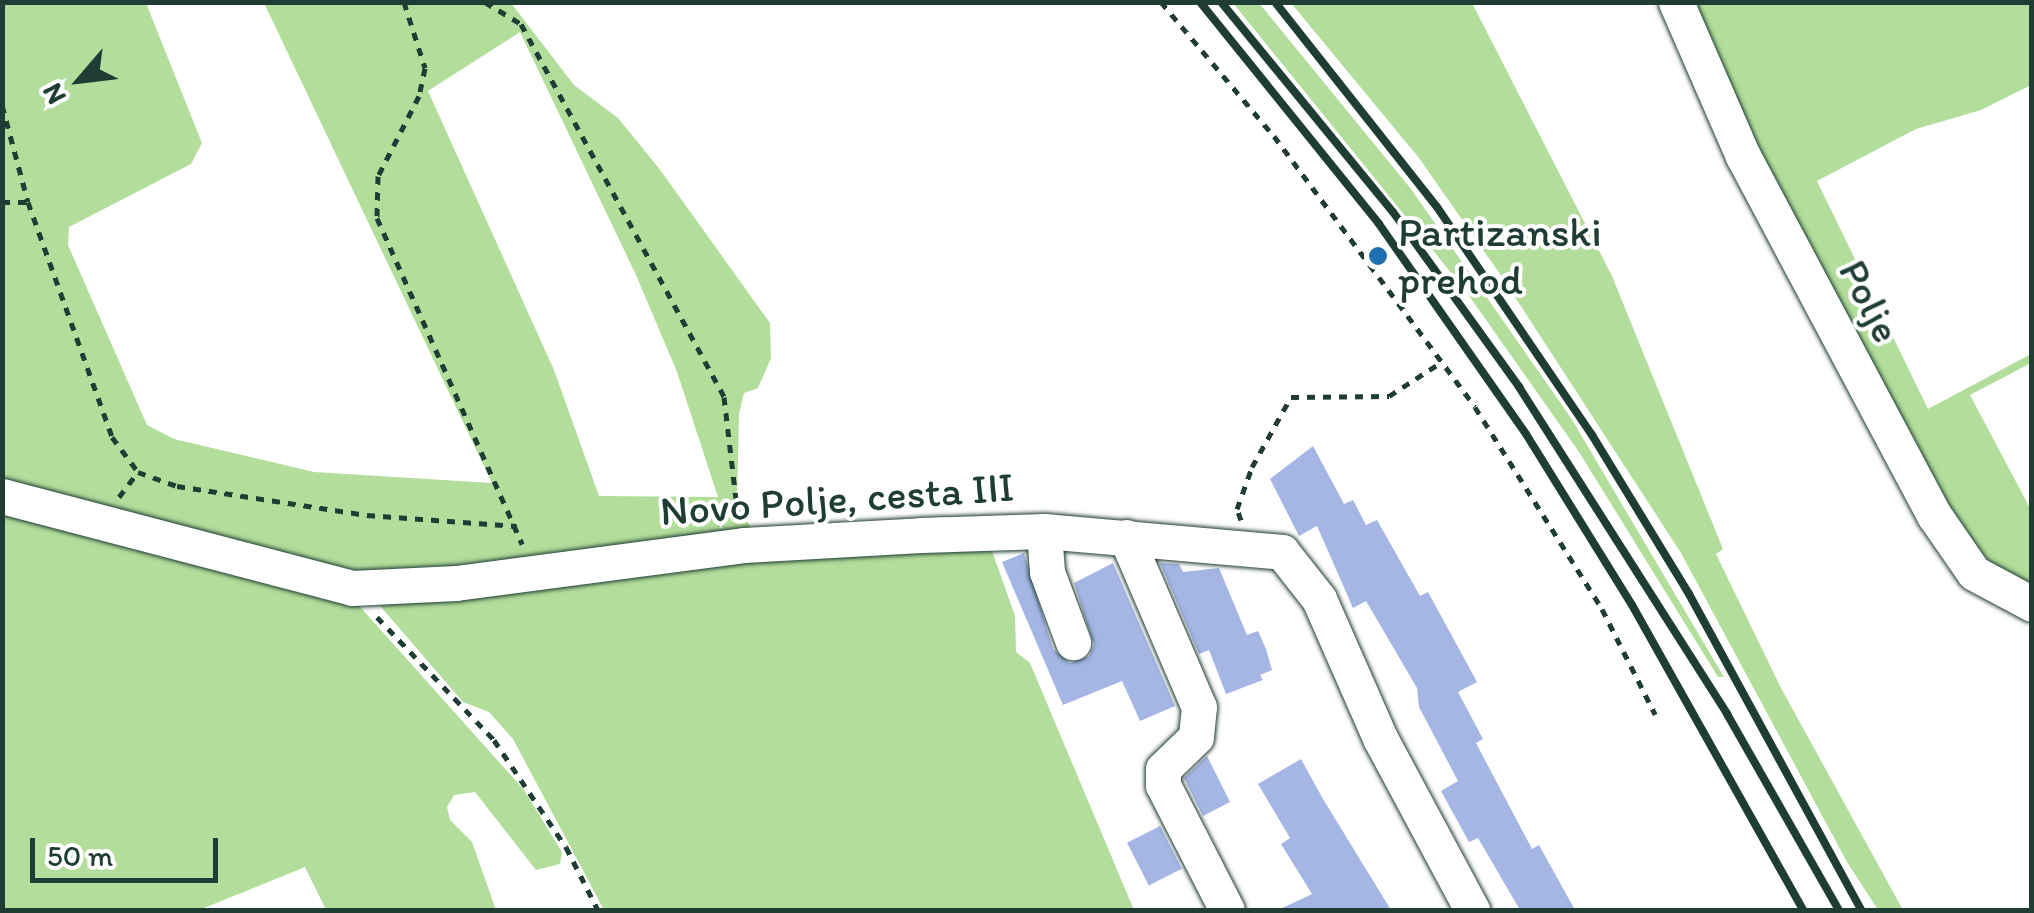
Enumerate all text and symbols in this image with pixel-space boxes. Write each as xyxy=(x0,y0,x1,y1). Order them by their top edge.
north arrow xyxy=(30,30,130,130)
text: N xyxy=(34,78,73,110)
place label: Partizanski prehod xyxy=(1398,207,1602,306)
marker: Partizanski prehod xyxy=(1367,245,1389,267)
street label: Polje xyxy=(1828,251,1912,351)
street label: Novo Polje, cesta III xyxy=(659,462,1015,536)
scale bar xyxy=(35,818,222,880)
text: 50 m xyxy=(47,837,113,874)

